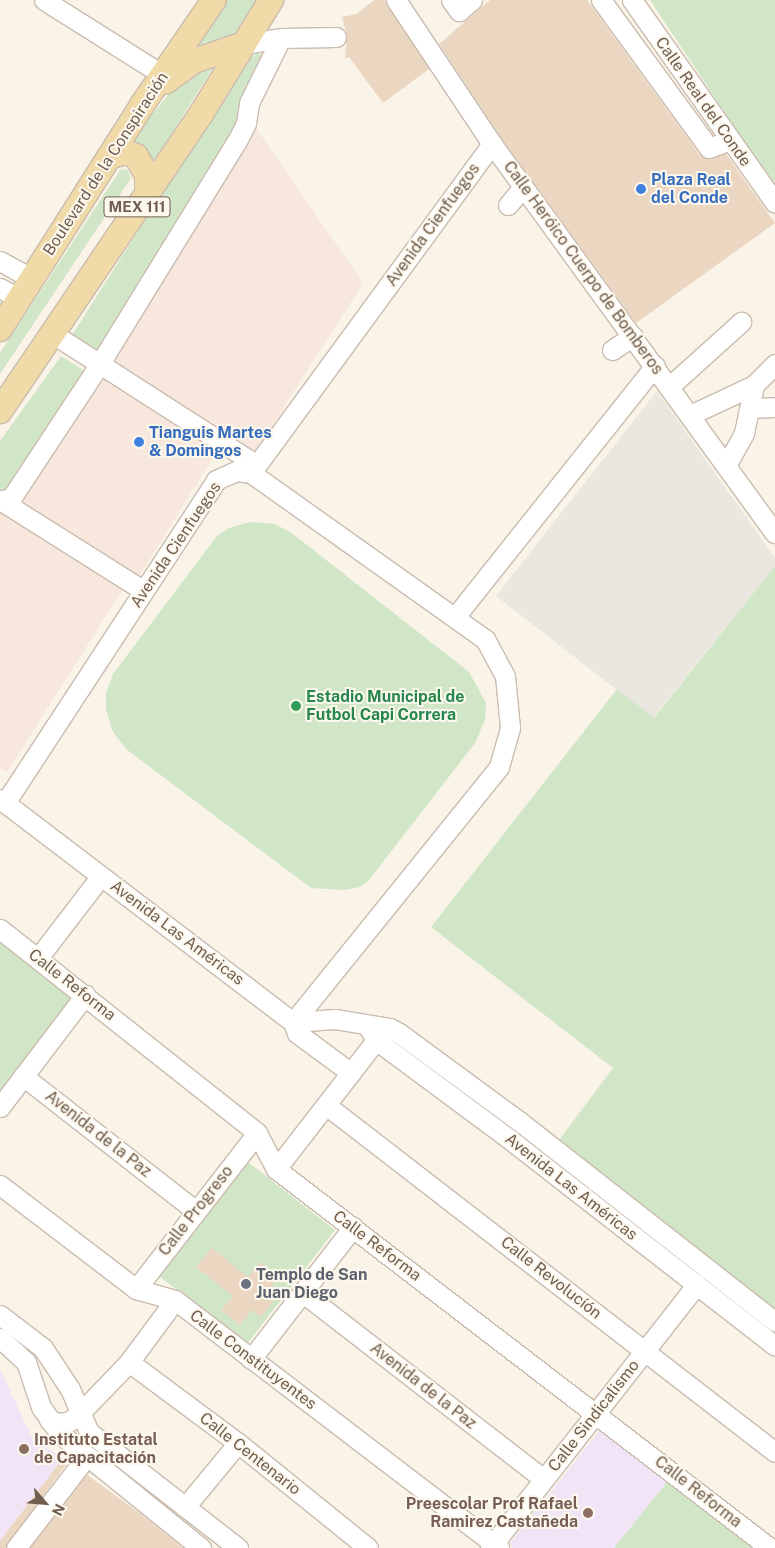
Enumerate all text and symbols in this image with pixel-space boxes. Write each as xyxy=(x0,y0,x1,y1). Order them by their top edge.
street label: Calle Real del Conde xyxy=(651,33,755,171)
street label: Boulevard de la Conspiración xyxy=(39,68,173,260)
street label: Calle Heróico Cuerpo de Bomberos xyxy=(499,157,667,379)
street label: Avenida Cienfuegos xyxy=(382,160,484,290)
place label: Plaza Real del Conde xyxy=(651,170,731,208)
marker: Plaza Real del Conde xyxy=(635,183,647,195)
road number: MEX 111 xyxy=(103,194,171,220)
place label: Tianguis Martes & Domingos xyxy=(149,423,272,461)
marker: Tianguis Martes & Domingos xyxy=(133,436,145,448)
street label: Avenida Cienfuegos xyxy=(127,479,225,611)
place label: Estadio Municipal de Futbol Capi Correra xyxy=(306,687,465,725)
marker: Estadio Municipal de Futbol Capi Correra xyxy=(290,700,302,712)
street label: Avenida Las Américas xyxy=(106,876,248,990)
street label: Calle Reforma xyxy=(25,945,119,1025)
street label: Avenida de la Paz xyxy=(41,1087,155,1181)
street label: Avenida Las Américas xyxy=(501,1129,641,1245)
street label: Calle Progreso xyxy=(155,1162,237,1260)
street label: Calle Reforma xyxy=(329,1207,425,1285)
street label: Calle Revolucíón xyxy=(497,1233,605,1323)
place label: Templo de San Juan Diego xyxy=(256,1265,368,1303)
marker: Templo de San Juan Diego xyxy=(240,1278,252,1290)
street label: Calle Constituyentes xyxy=(186,1306,320,1414)
street label: Avenida de la Paz xyxy=(366,1339,480,1433)
street label: Calle Sindicalismo xyxy=(544,1356,644,1476)
street label: Calle Centenario xyxy=(196,1409,304,1499)
place label: Instituto Estatal de Capacitación xyxy=(34,1430,158,1468)
marker: Instituto Estatal de Capacitación xyxy=(18,1443,30,1455)
street label: Calle Reforma xyxy=(651,1452,745,1532)
north arrow xyxy=(20,1478,70,1528)
place label: Preescolar Prof Rafael Ramirez Castañeda xyxy=(406,1494,578,1532)
text: N xyxy=(49,1501,68,1518)
marker: Preescolar Prof Rafael Ramirez Castañeda xyxy=(582,1507,594,1519)

